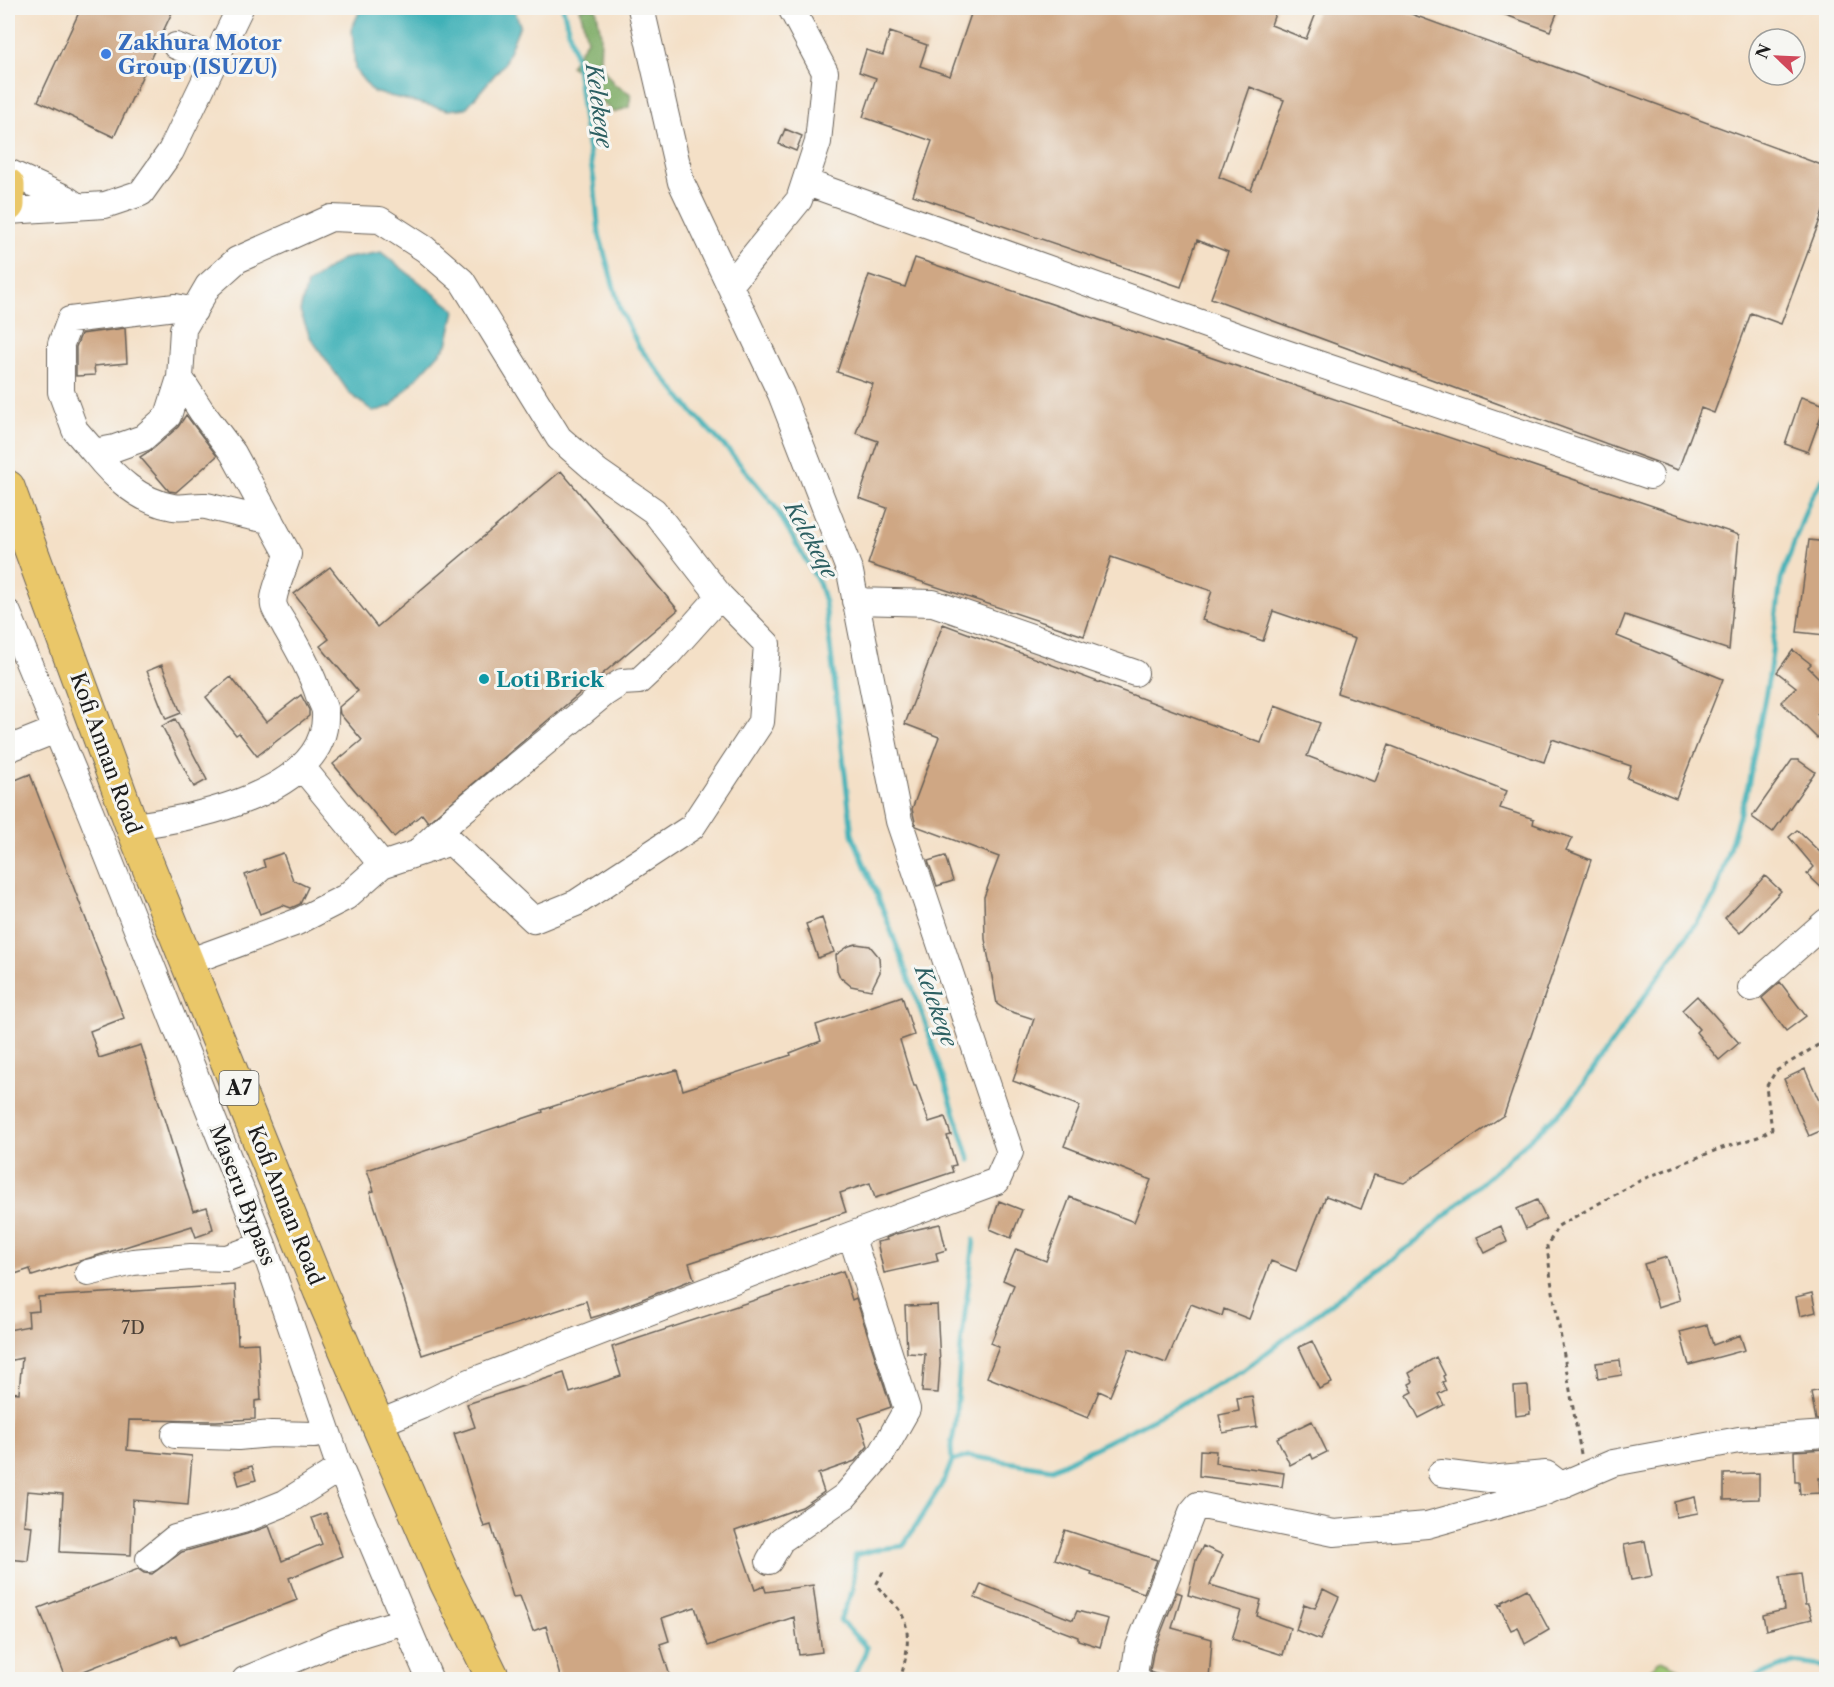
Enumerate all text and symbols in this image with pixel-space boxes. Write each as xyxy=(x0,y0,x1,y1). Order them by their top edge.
north arrow xyxy=(1747,27,1807,87)
place label: Zakhura Motor Group (ISUZU) xyxy=(118,30,283,79)
text: N xyxy=(1751,41,1775,61)
marker: Zakhura Motor Group (ISUZU) xyxy=(99,47,113,61)
water label: Kelekeqe xyxy=(579,60,618,151)
water label: Kelekeqe xyxy=(778,495,844,585)
place label: Loti Brick xyxy=(496,667,605,692)
street label: Kofi Annan Road xyxy=(65,669,147,837)
marker: Loti Brick xyxy=(477,672,491,686)
water label: Kelekeqe xyxy=(908,960,964,1052)
road number: A7 xyxy=(220,1071,258,1105)
street label: Maseru Bypass xyxy=(205,1121,281,1269)
street label: Kofi Annan Road xyxy=(243,1121,330,1289)
house number: 7D xyxy=(121,1317,145,1339)

